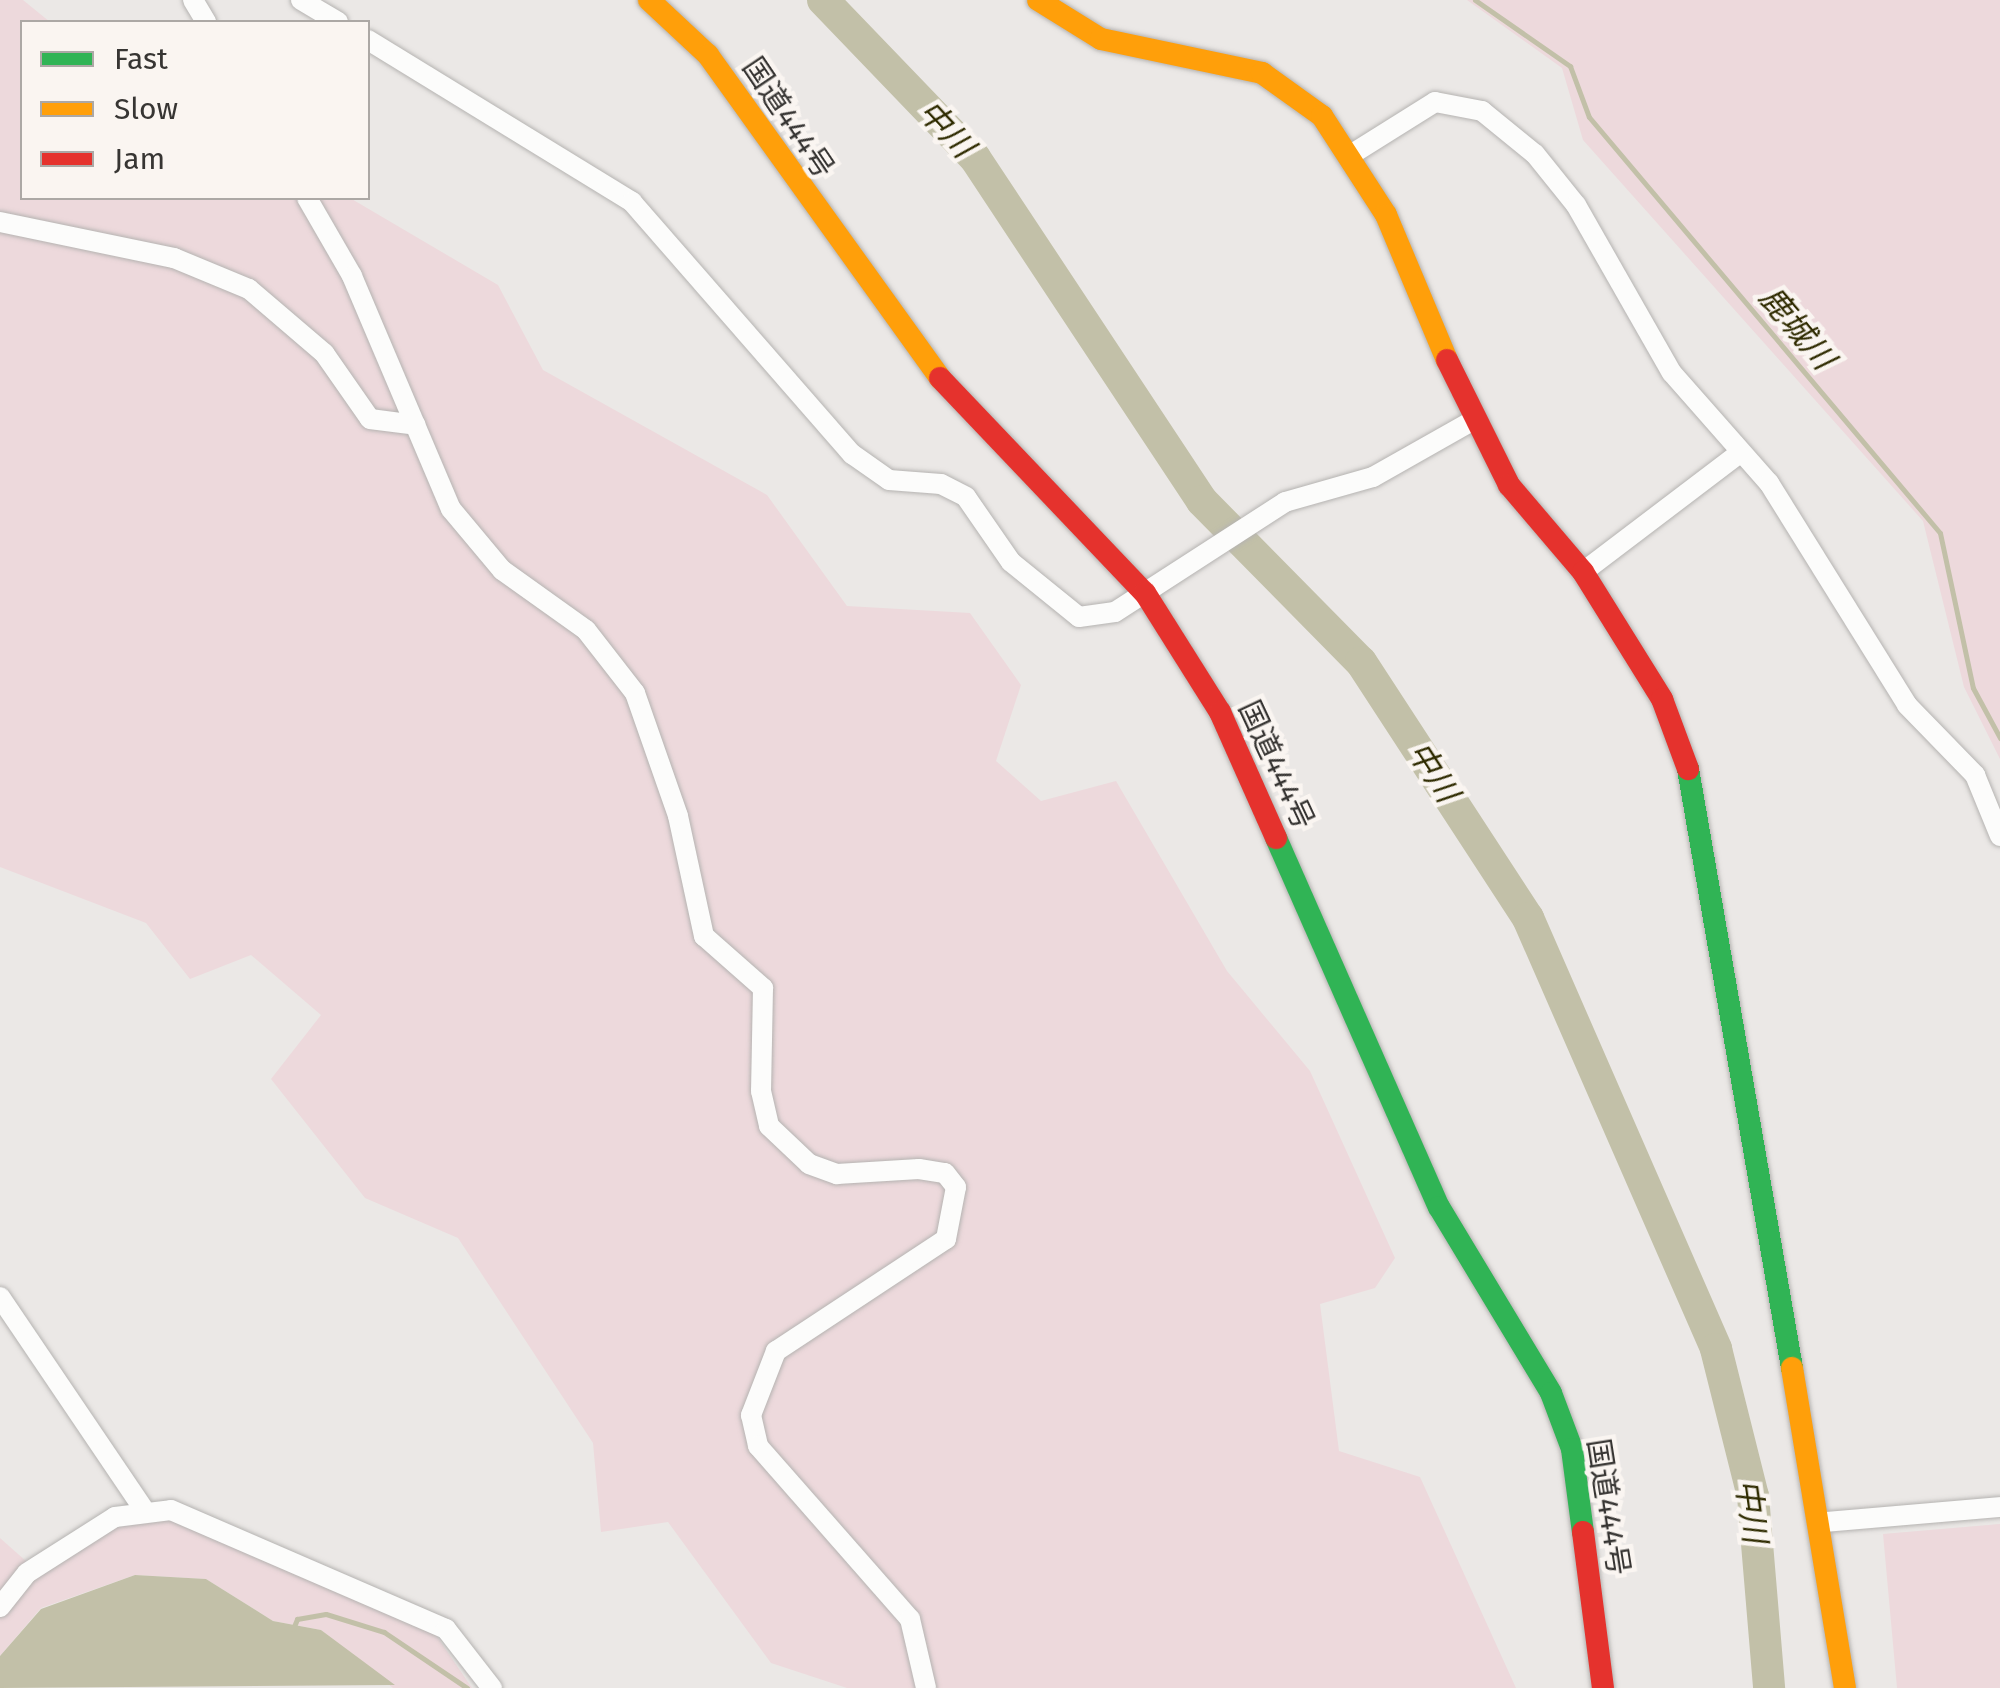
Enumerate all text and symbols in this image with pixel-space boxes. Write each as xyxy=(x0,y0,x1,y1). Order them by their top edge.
legend xyxy=(20,20,370,200)
text: Fast xyxy=(114,41,168,77)
street label: 国道444号 xyxy=(735,51,841,185)
text: Slow xyxy=(114,91,178,127)
water label: 中川 xyxy=(910,93,982,165)
text: Jam xyxy=(114,141,165,177)
water label: 鹿城川 xyxy=(1751,279,1843,377)
street label: 国道444号 xyxy=(1231,695,1321,835)
water label: 中川 xyxy=(1399,735,1467,809)
street label: 国道444号 xyxy=(1579,1436,1637,1578)
water label: 中川 xyxy=(1728,1477,1774,1545)

